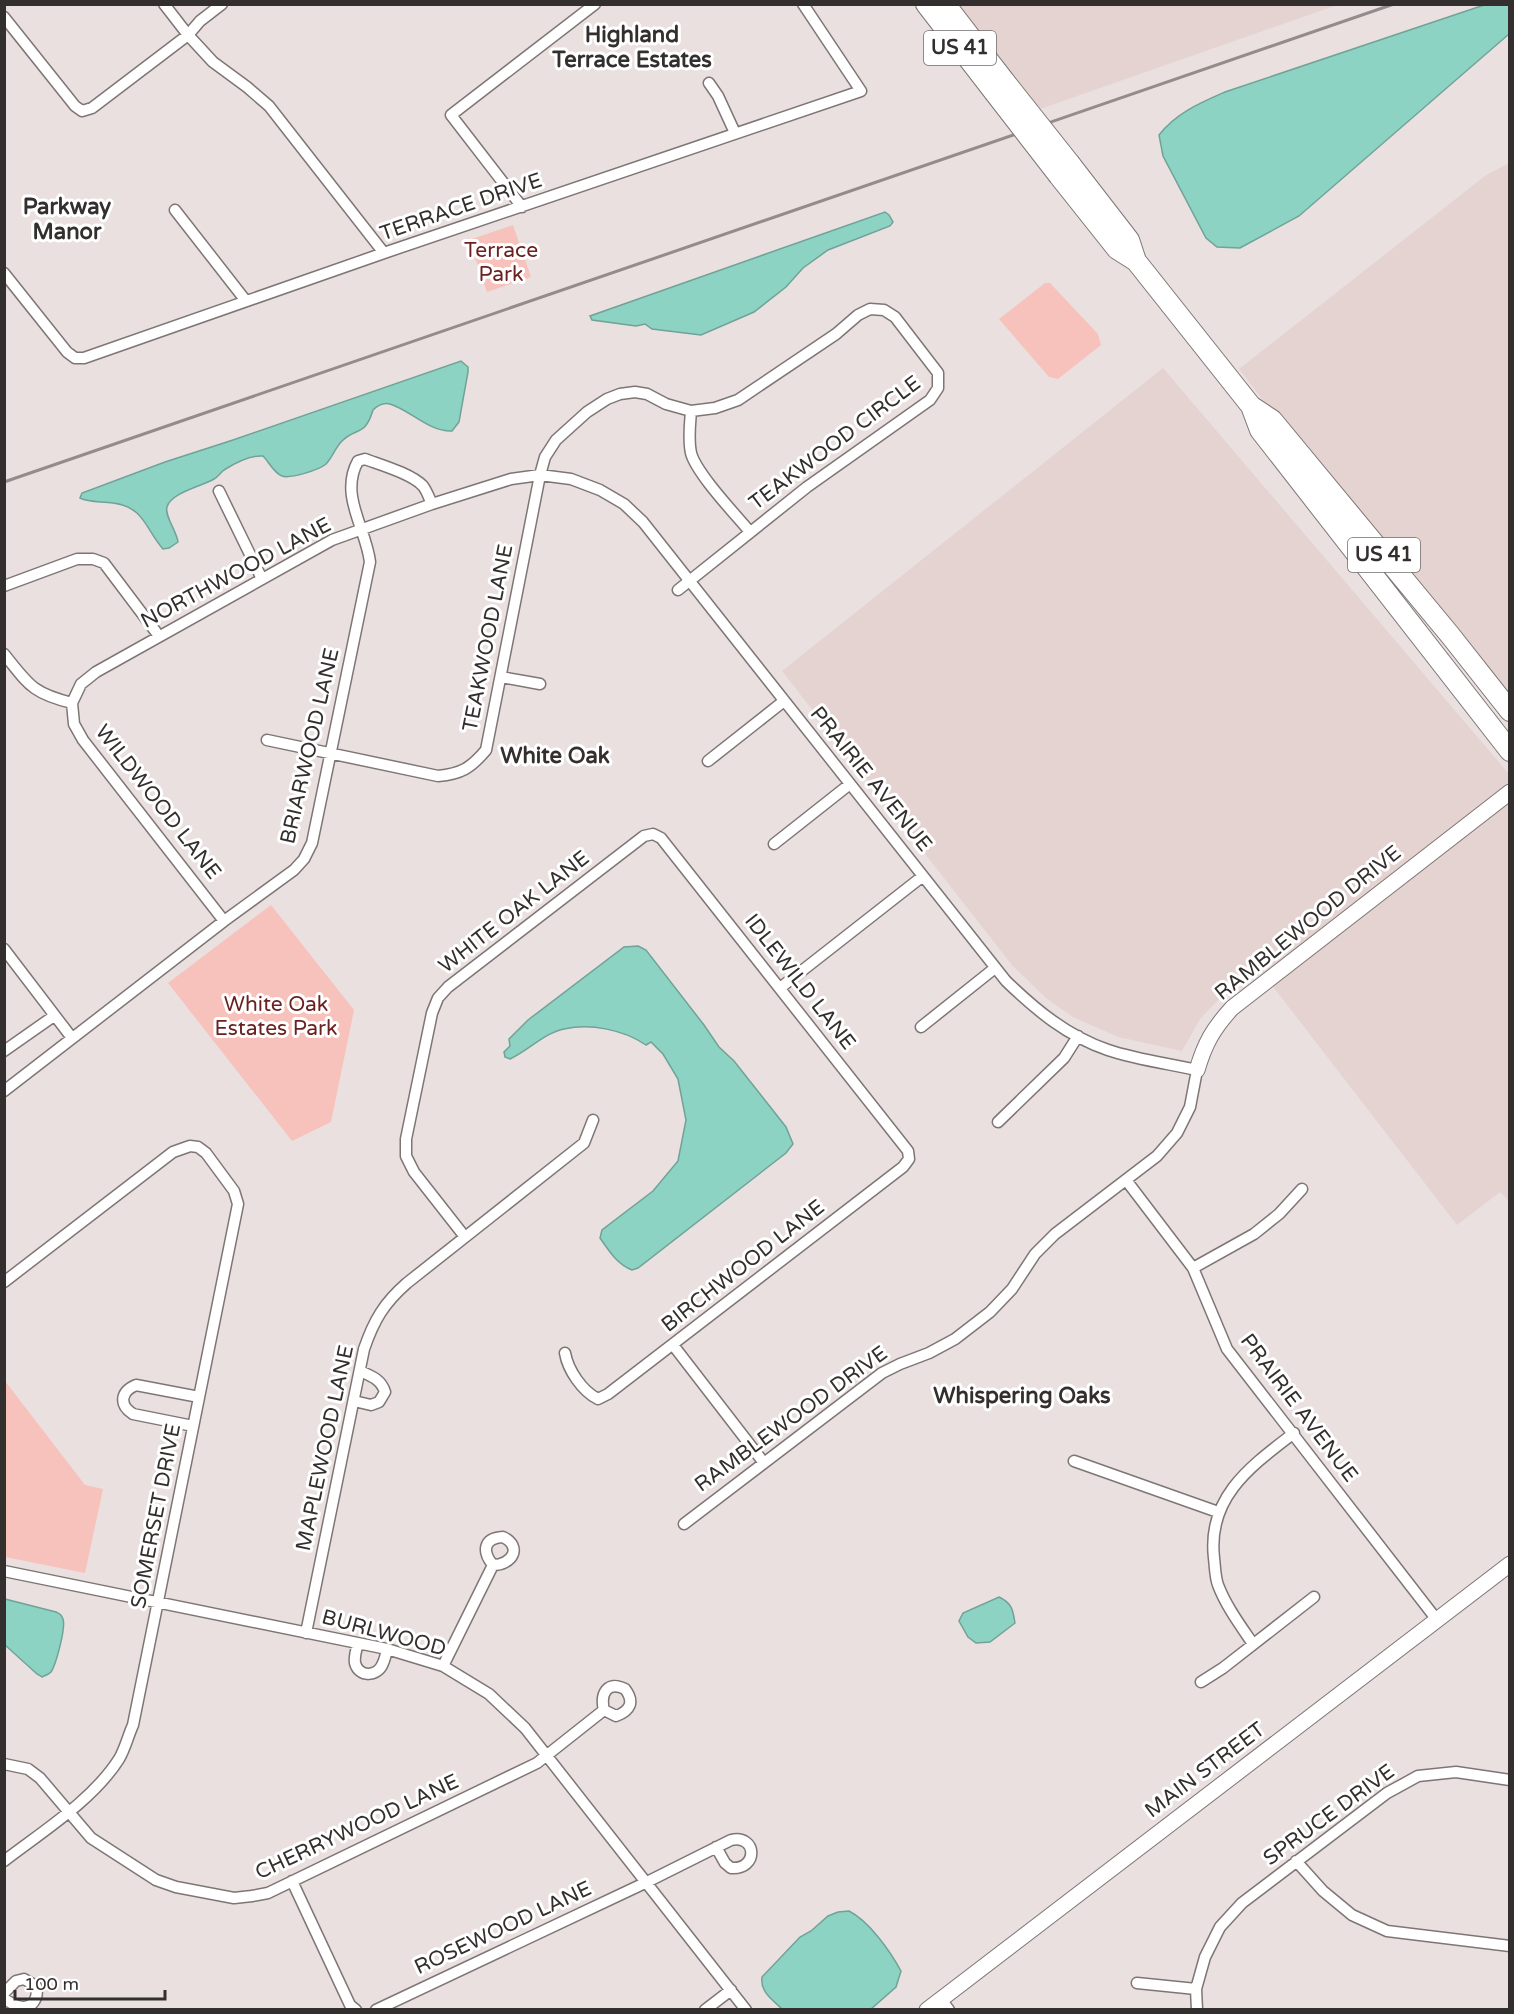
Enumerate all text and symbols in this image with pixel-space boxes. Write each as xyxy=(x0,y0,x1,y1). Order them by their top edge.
district label: Highland Terrace Estates xyxy=(551,22,712,73)
road number: US 41 xyxy=(924,31,996,65)
street label: TERRACE DRIVE xyxy=(377,168,545,246)
district label: Parkway Manor xyxy=(23,194,111,245)
park label: Terrace Park xyxy=(464,238,538,287)
street label: TEAKWOOD CIRCLE xyxy=(744,370,926,516)
street label: NORTHWOOD LANE xyxy=(137,512,335,634)
road number: US 41 xyxy=(1348,538,1420,572)
street label: TEAKWOOD LANE xyxy=(458,542,518,734)
street label: BRIARWOOD LANE xyxy=(275,646,345,846)
street label: PRAIRIE AVENUE xyxy=(805,701,937,857)
street label: WILDWOOD LANE xyxy=(90,720,226,884)
district label: White Oak xyxy=(500,743,610,769)
street label: RAMBLEWOOD DRIVE xyxy=(1210,840,1406,1006)
street label: WHITE OAK LANE xyxy=(434,845,594,979)
street label: IDLEWILD LANE xyxy=(739,909,861,1055)
park label: White Oak Estates Park xyxy=(215,992,338,1041)
street label: BIRCHWOOD LANE xyxy=(656,1195,830,1337)
street label: PRAIRIE AVENUE xyxy=(1235,1329,1363,1487)
street label: RAMBLEWOOD DRIVE xyxy=(690,1341,892,1497)
street label: MAPLEWOOD LANE xyxy=(291,1343,359,1553)
district label: Whispering Oaks xyxy=(933,1383,1111,1409)
street label: SOMERSET DRIVE xyxy=(126,1421,186,1611)
street label: BURLWOOD xyxy=(319,1604,449,1662)
street label: MAIN STREET xyxy=(1140,1717,1270,1823)
street label: SPRUCE DRIVE xyxy=(1259,1759,1399,1871)
street label: CHERRYWOOD LANE xyxy=(251,1769,463,1885)
street label: ROSEWOOD LANE xyxy=(410,1876,596,1980)
scale bar xyxy=(15,1963,165,2001)
text: 100 m xyxy=(24,1973,79,1995)

